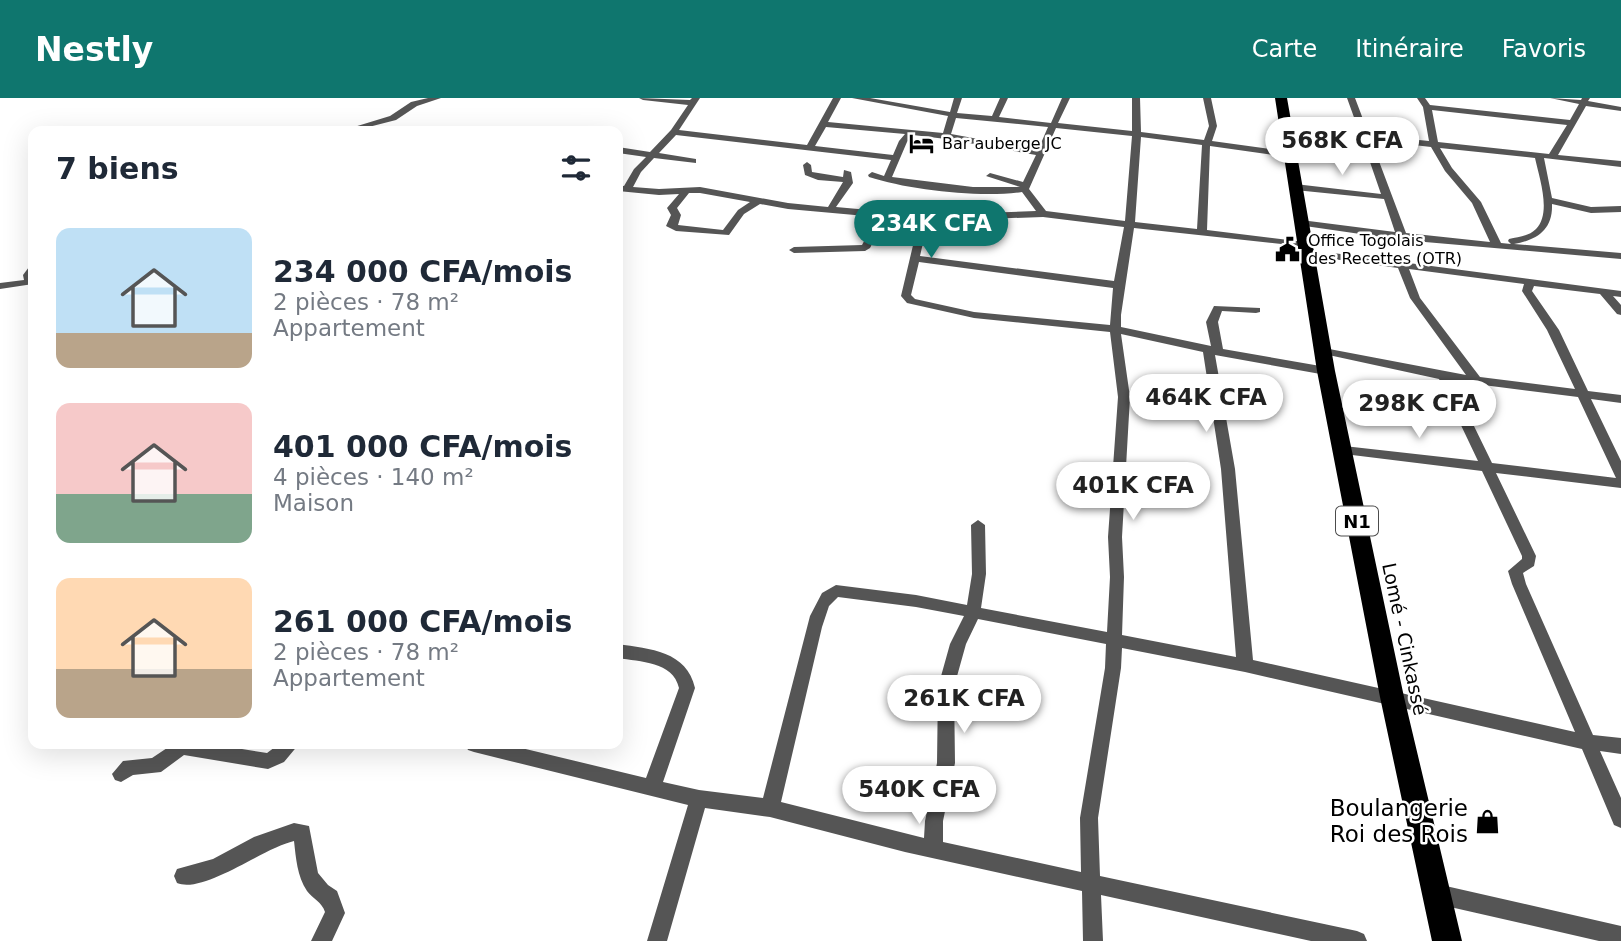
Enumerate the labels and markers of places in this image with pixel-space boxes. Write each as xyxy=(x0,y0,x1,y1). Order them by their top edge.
pin: 568K CFA xyxy=(1270,118,1414,177)
hotel icon: Bar auberge JC xyxy=(908,129,936,157)
place label: Bar auberge JC xyxy=(942,134,1062,153)
pin: 234K CFA xyxy=(859,200,1003,260)
place label: Office Togolais des Recettes (OTR) xyxy=(1308,231,1462,268)
public building icon: Office Togolais des Recettes (OTR) xyxy=(1274,235,1302,263)
pin: 464K CFA xyxy=(1134,374,1278,434)
pin: 298K CFA xyxy=(1347,380,1491,440)
pin: 401K CFA xyxy=(1061,462,1205,522)
pin: 261K CFA xyxy=(892,676,1036,735)
pin: 540K CFA xyxy=(847,766,991,826)
place label: Boulangerie Roi des Rois xyxy=(1330,795,1468,847)
shop icon: Boulangerie Roi des Rois xyxy=(1474,807,1502,835)

